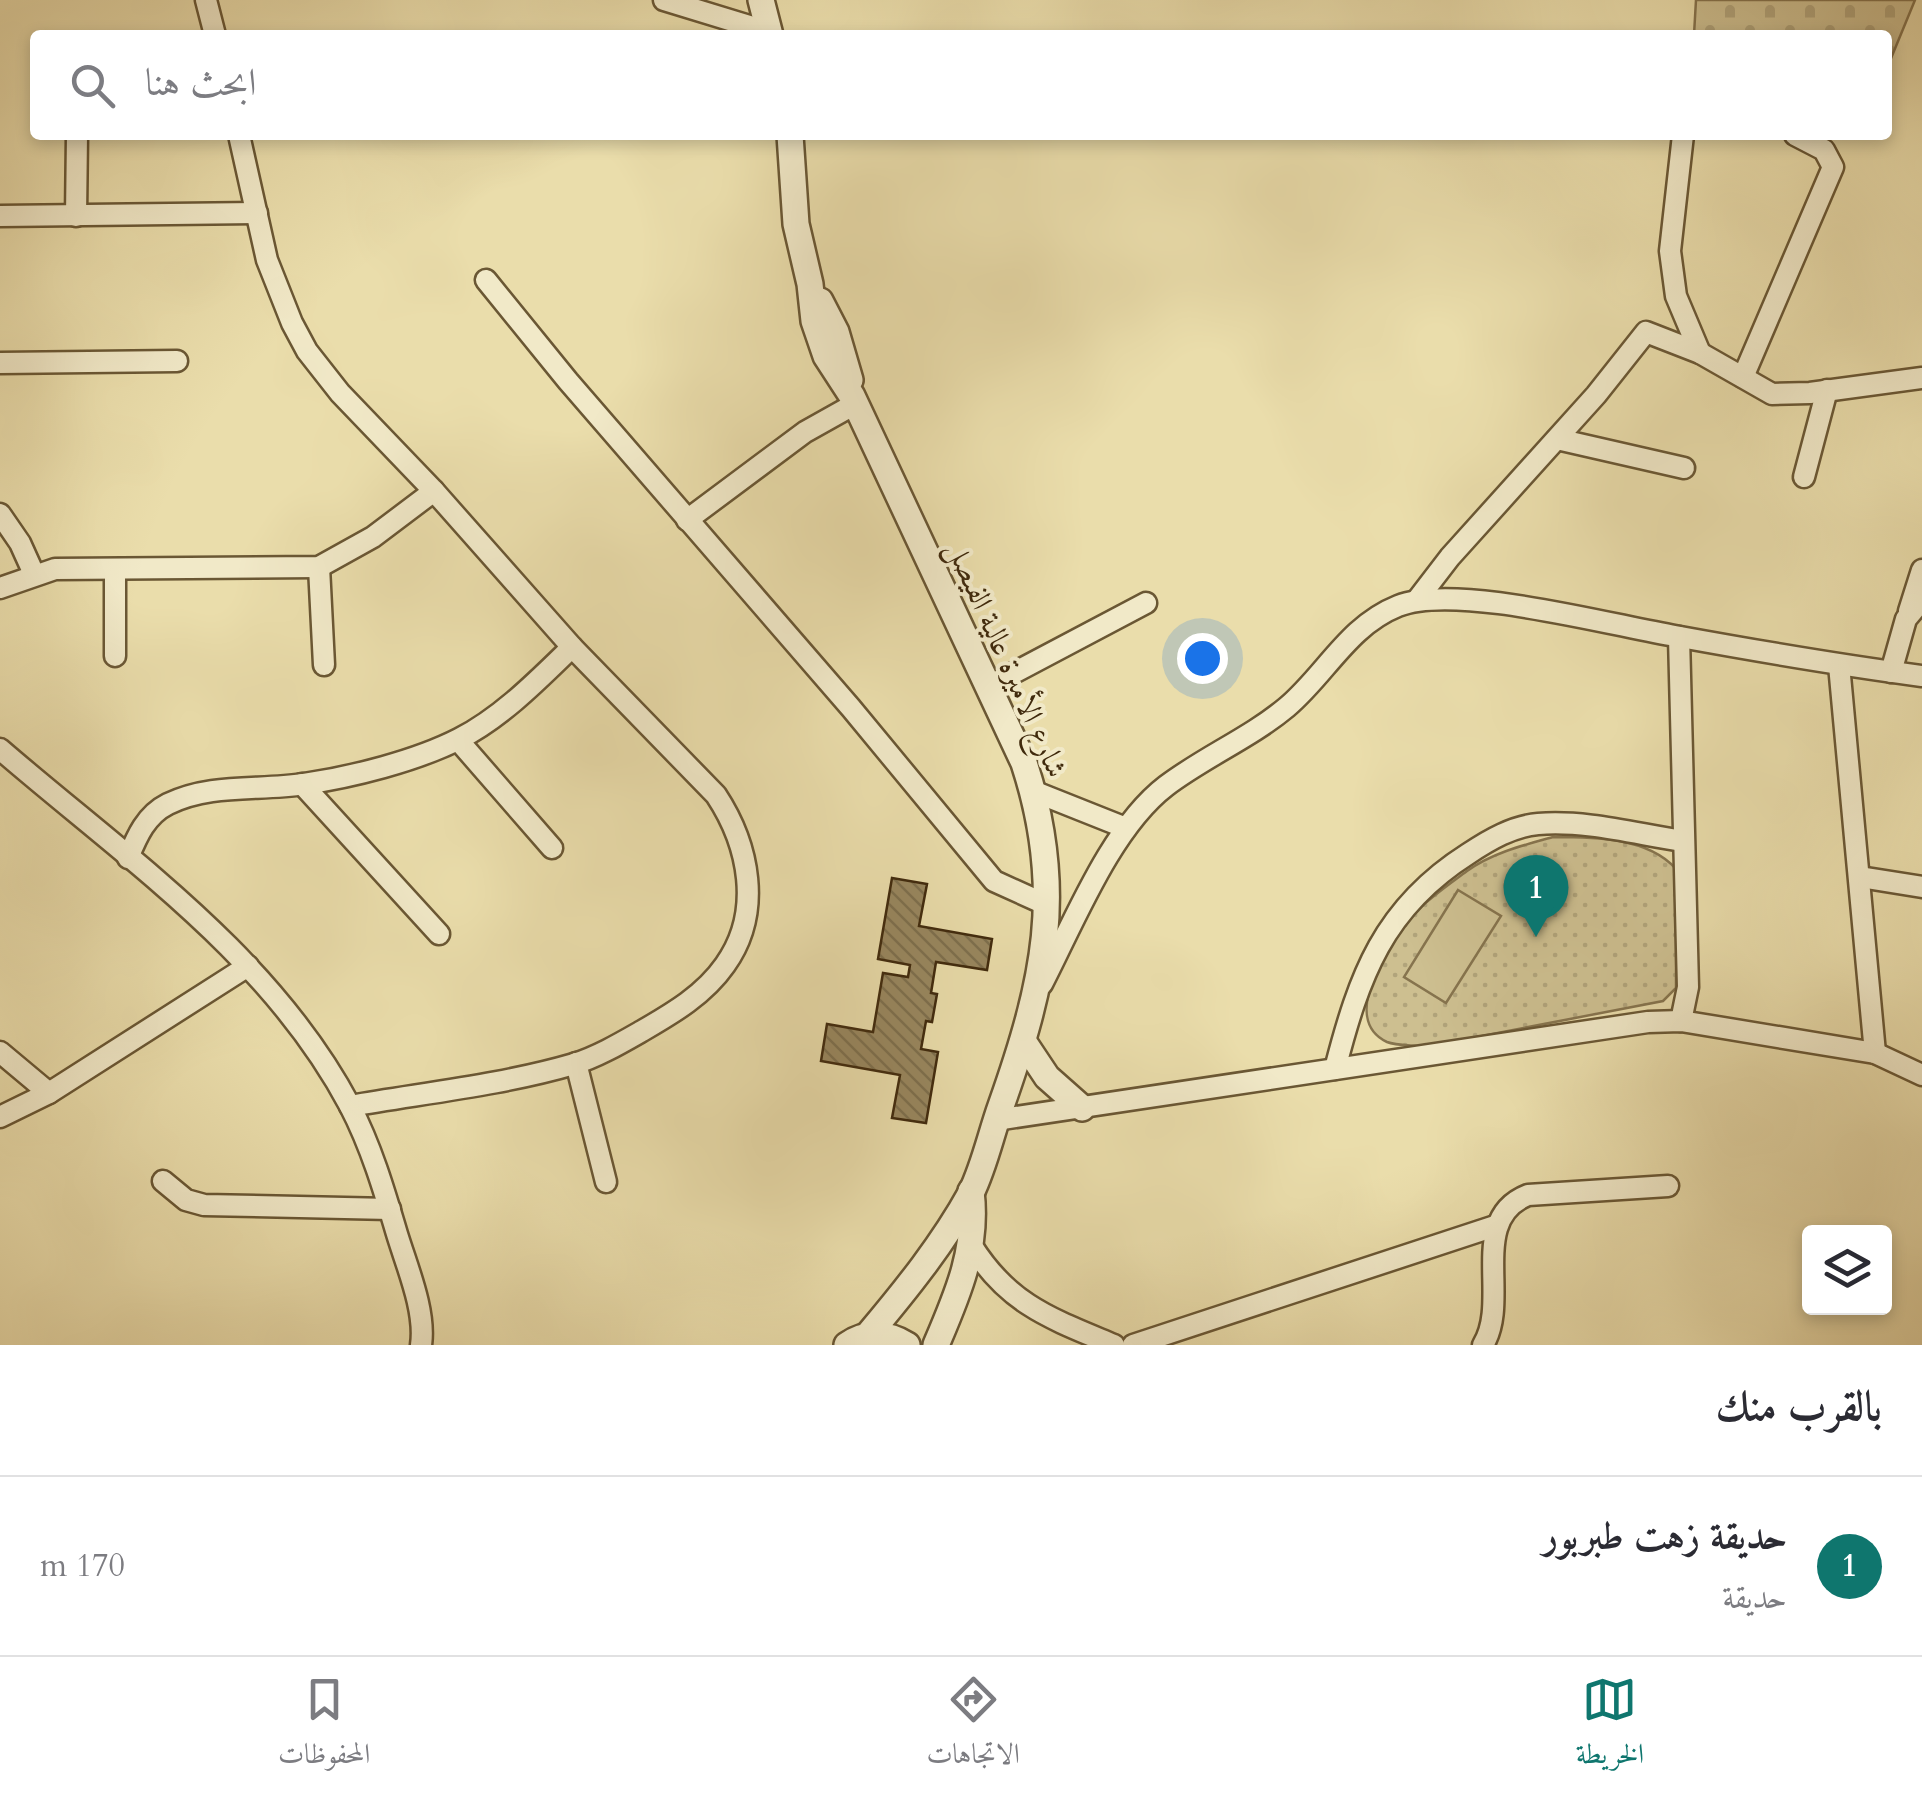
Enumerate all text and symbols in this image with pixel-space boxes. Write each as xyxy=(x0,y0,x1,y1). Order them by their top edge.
search box xyxy=(30,30,1892,140)
text: ابحث هنا xyxy=(145,57,257,109)
icon: search xyxy=(65,58,120,113)
street label: شارع الأميرة عالية الفيصل xyxy=(932,534,1078,786)
your location xyxy=(1177,633,1228,684)
pin: 1 xyxy=(1504,854,1568,937)
map controls xyxy=(1802,1225,1892,1315)
button: layers xyxy=(1802,1225,1892,1315)
text: بالقرب منك xyxy=(1715,1378,1882,1435)
text: حديقة زهت طبربور xyxy=(1543,1510,1787,1562)
text: 170 m xyxy=(40,1544,125,1588)
text: 1 xyxy=(1841,1544,1858,1588)
text: حديقة xyxy=(1722,1576,1787,1620)
tab: المحفوظات xyxy=(278,1672,370,1781)
tab: الاتجاهات xyxy=(926,1672,1020,1781)
tab: الخريطة xyxy=(1576,1672,1644,1781)

